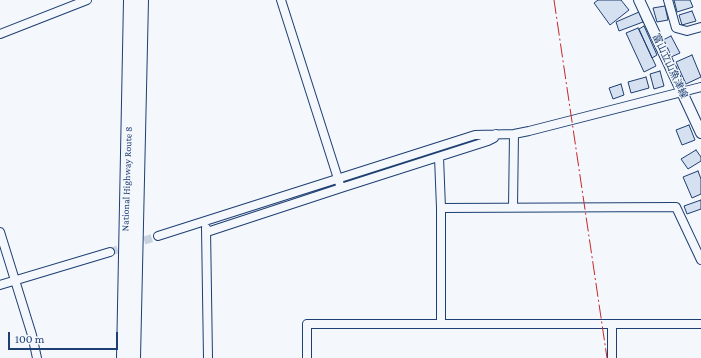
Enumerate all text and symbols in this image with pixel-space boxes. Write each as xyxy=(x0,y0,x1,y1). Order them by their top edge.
street label: 富山立山魚津線 xyxy=(650,32,690,100)
street label: National Highway Route 8 xyxy=(119,126,135,232)
scale bar xyxy=(10,324,120,350)
text: 100 m xyxy=(15,332,44,346)

